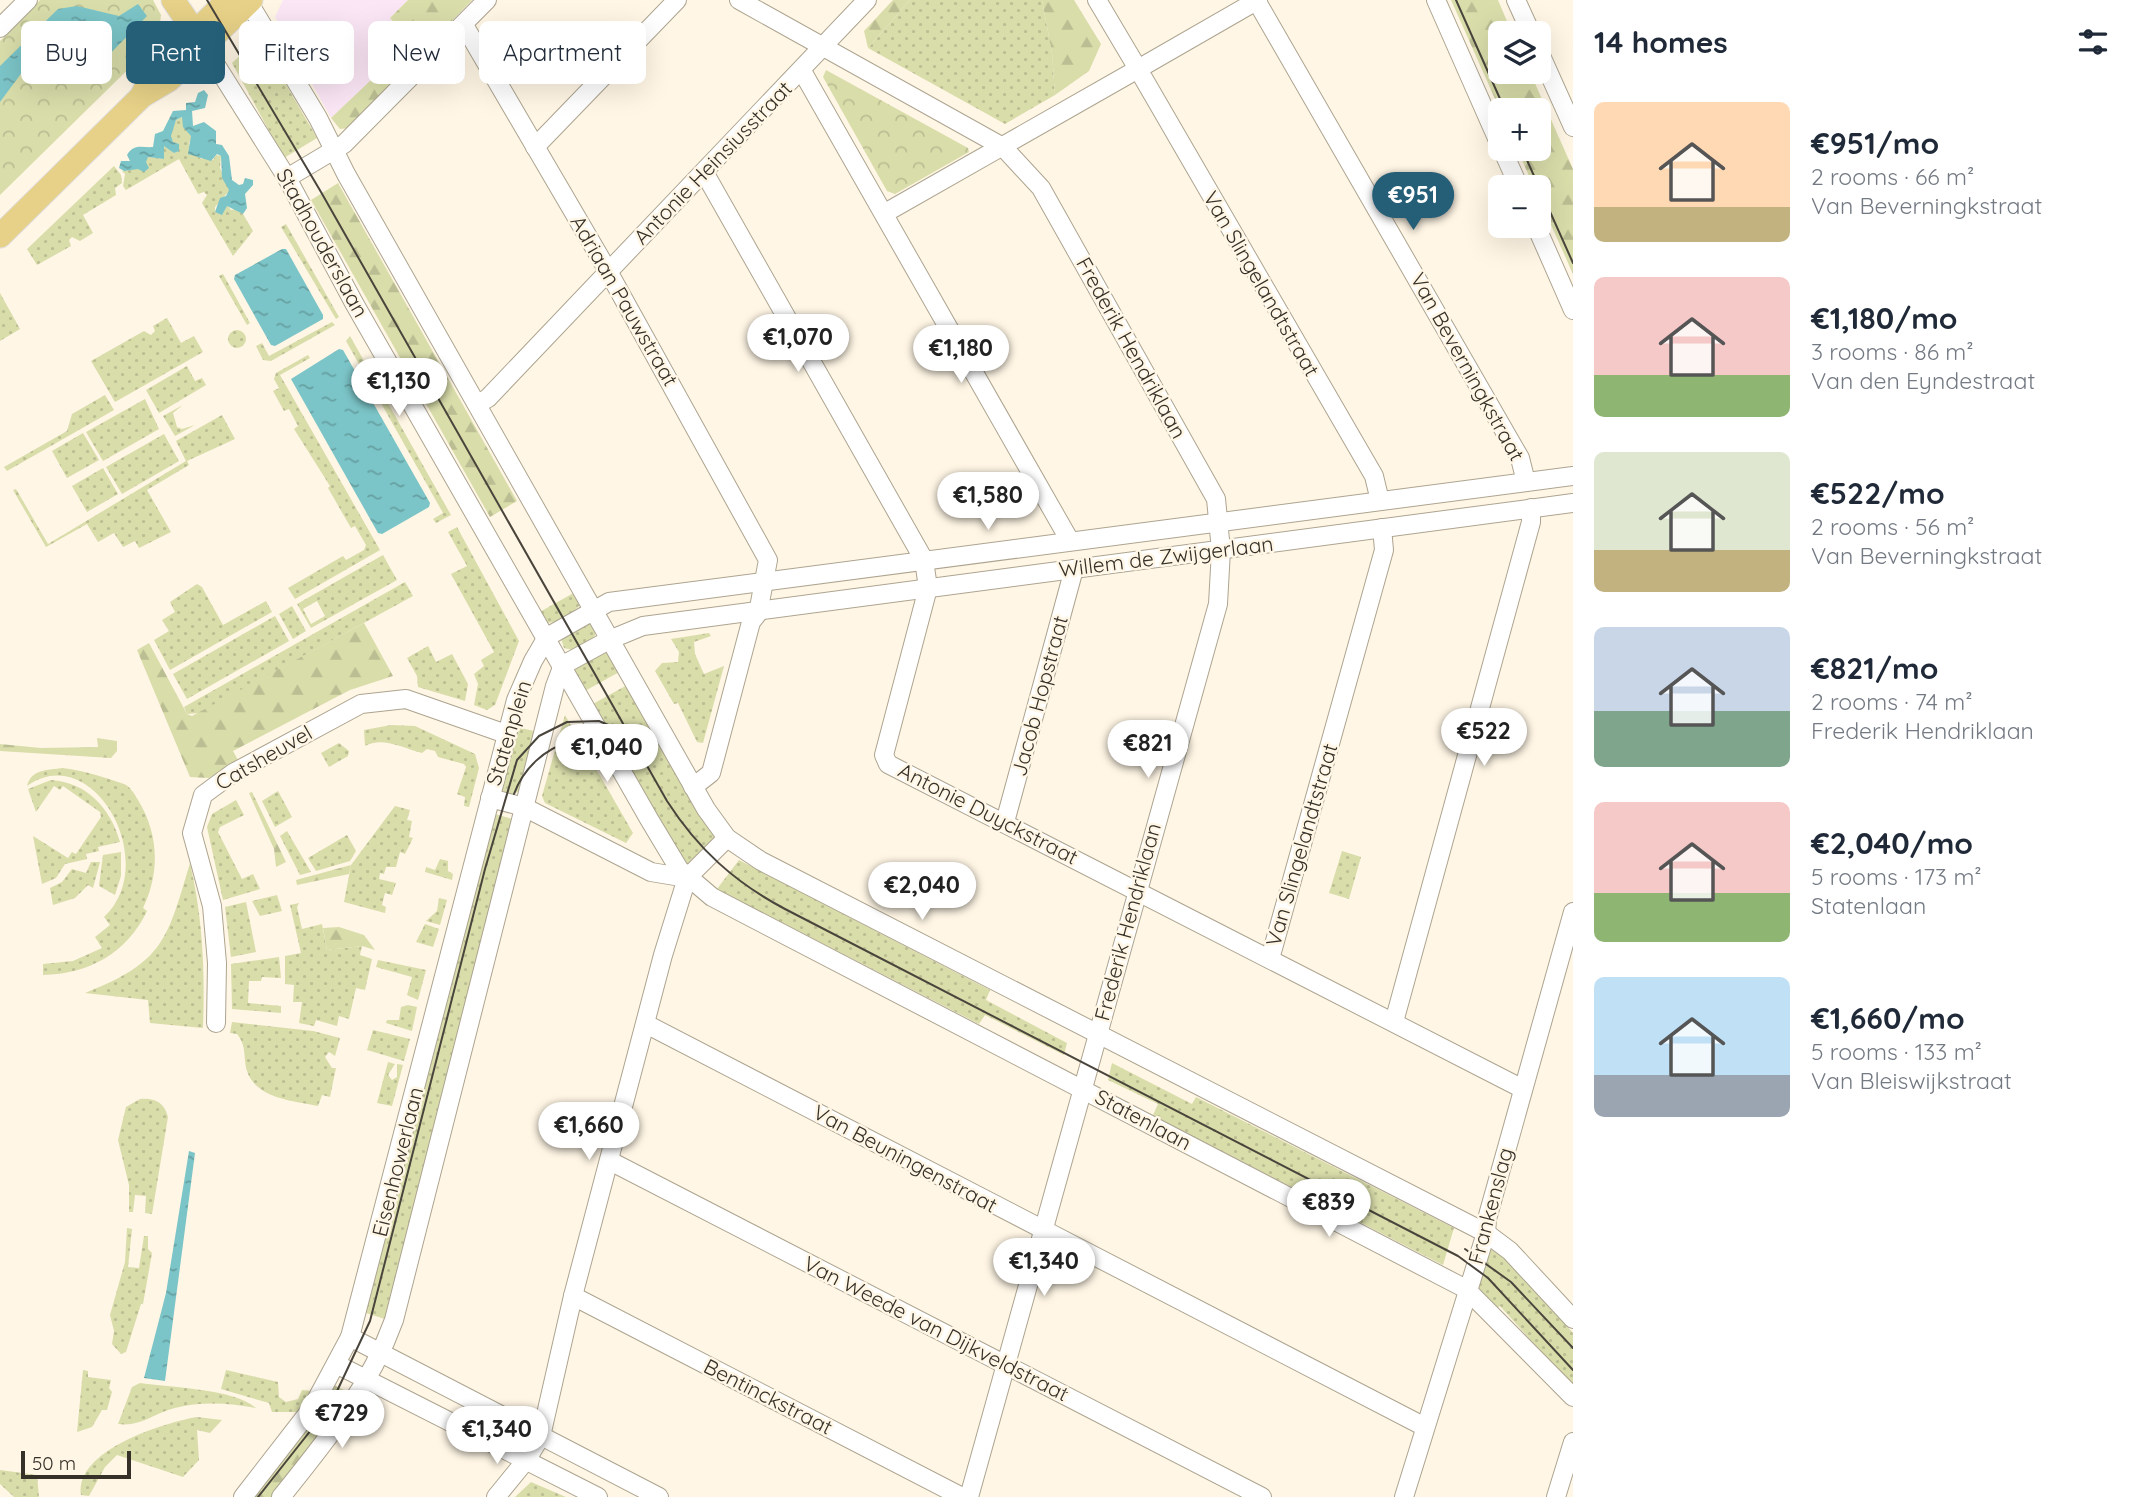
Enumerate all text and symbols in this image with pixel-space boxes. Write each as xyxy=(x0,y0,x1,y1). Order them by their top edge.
chip: Buy xyxy=(21,21,112,84)
chip: Rent xyxy=(126,21,225,84)
chip: Filters xyxy=(239,21,354,84)
chip: New xyxy=(368,21,465,84)
chip: Apartment xyxy=(479,21,646,84)
map controls xyxy=(1488,21,1551,238)
button: layers xyxy=(1488,21,1551,84)
text: 14 homes xyxy=(1594,23,1728,61)
icon: filters xyxy=(2074,23,2112,61)
street label: Antonie Heinsiusstraat xyxy=(628,75,797,249)
button: + xyxy=(1488,98,1551,161)
text: €951/mo xyxy=(1811,124,1939,162)
icon: home xyxy=(1650,130,1734,214)
text: 2 rooms · 66 m² xyxy=(1811,162,1974,191)
street label: Stadhouderslaan xyxy=(271,164,375,321)
pin: €951 xyxy=(1372,173,1454,232)
button: − xyxy=(1488,175,1551,238)
text: €951 xyxy=(1388,180,1438,209)
street label: Van Slingelandtstraat xyxy=(1198,186,1326,381)
text: Van Beverningkstraat xyxy=(1811,191,2042,220)
street label: Adriaan Pauwstraat xyxy=(565,211,684,390)
street label: Frederik Hendriklaan xyxy=(1071,252,1193,443)
street label: Van Beverningkstraat xyxy=(1405,268,1530,465)
text: €1,180/mo xyxy=(1811,299,1958,337)
icon: home xyxy=(1650,305,1734,389)
pin: €1,070 xyxy=(741,314,855,374)
text: €1,070 xyxy=(763,322,833,351)
pin: €1,180 xyxy=(904,326,1018,385)
text: €1,180 xyxy=(929,333,993,362)
text: 3 rooms · 86 m² xyxy=(1811,337,1974,366)
pin: €1,130 xyxy=(342,358,456,418)
text: €1,130 xyxy=(367,366,431,395)
text: Van den Eyndestraat xyxy=(1811,366,2035,395)
pin: €1,580 xyxy=(931,472,1045,532)
text: €522/mo xyxy=(1811,474,1945,512)
text: €1,580 xyxy=(953,480,1023,509)
icon: home xyxy=(1650,480,1734,564)
text: 2 rooms · 56 m² xyxy=(1811,512,1974,541)
street label: Willem de Zwijgerlaan xyxy=(1057,530,1275,582)
text: Van Beverningkstraat xyxy=(1811,541,2042,570)
street label: Jacob Hopstraat xyxy=(1005,613,1073,779)
text: €821/mo xyxy=(1811,649,1938,687)
icon: home xyxy=(1650,655,1734,739)
street label: Statenplein xyxy=(480,677,536,788)
text: 2 rooms · 74 m² xyxy=(1811,687,1973,716)
pin: €522 xyxy=(1443,708,1525,768)
text: €522 xyxy=(1457,716,1511,745)
text: Frederik Hendriklaan xyxy=(1811,716,2034,745)
street label: Catsheuvel xyxy=(211,719,316,795)
pin: €821 xyxy=(1107,720,1189,780)
pin: €1,040 xyxy=(550,724,664,784)
text: €821 xyxy=(1123,728,1173,757)
text: €1,040 xyxy=(571,732,643,761)
street label: Van Slingelandtstraat xyxy=(1260,740,1342,949)
street label: Antonie Duyckstraat xyxy=(894,757,1083,870)
street label: Frederik Hendriklaan xyxy=(1088,820,1166,1023)
text: €2,040/mo xyxy=(1811,824,1973,862)
icon: home xyxy=(1650,830,1734,914)
pin: €2,040 xyxy=(865,862,979,922)
text: 5 rooms · 173 m² xyxy=(1811,862,1982,891)
text: €2,040 xyxy=(884,870,960,899)
text: Statenlaan xyxy=(1811,891,1926,920)
text: €1,660/mo xyxy=(1811,999,1965,1037)
icon: home xyxy=(1650,1005,1734,1089)
text: 5 rooms · 133 m² xyxy=(1811,1037,1982,1066)
text: Van Bleiswijkstraat xyxy=(1811,1066,2012,1095)
street label: Statenlaan xyxy=(1091,1083,1196,1155)
street label: Eisenhowerlaan xyxy=(366,1084,428,1239)
street label: Van Beuningenstraat xyxy=(809,1099,1002,1218)
pin: €1,660 xyxy=(532,1102,646,1162)
text: €1,660 xyxy=(554,1110,624,1139)
street label: Frankenslag xyxy=(1462,1145,1518,1267)
pin: €839 xyxy=(1288,1180,1370,1239)
text: €839 xyxy=(1303,1187,1355,1216)
pin: €1,340 xyxy=(987,1238,1101,1298)
text: €1,340 xyxy=(1009,1246,1079,1275)
street label: Van Weede van Dijkveldstraat xyxy=(799,1250,1073,1406)
street label: Bentinckstraat xyxy=(700,1353,837,1440)
pin: €729 xyxy=(301,1390,383,1450)
text: €729 xyxy=(315,1398,369,1427)
pin: €1,340 xyxy=(440,1406,554,1466)
text: €1,340 xyxy=(462,1414,532,1443)
scale bar xyxy=(21,1448,131,1480)
text: 50 m xyxy=(32,1451,76,1475)

